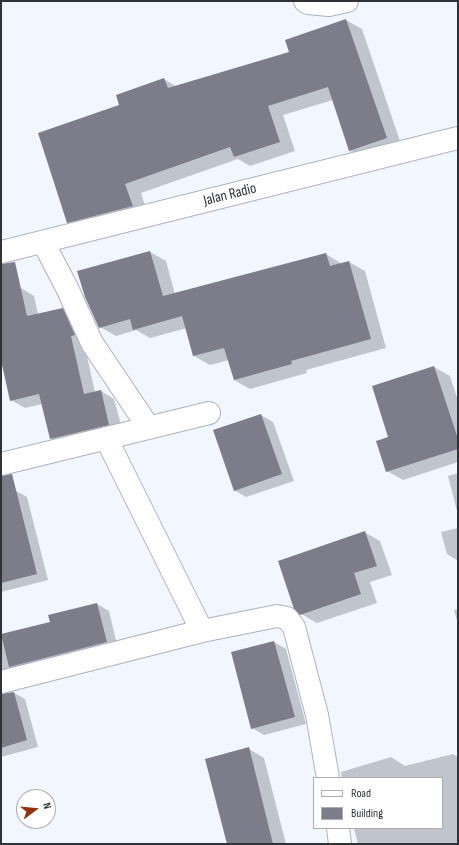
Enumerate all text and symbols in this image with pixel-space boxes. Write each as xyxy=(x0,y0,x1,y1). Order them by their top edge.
street label: Jalan Radio xyxy=(202,180,258,210)
legend xyxy=(313,777,443,829)
text: Road xyxy=(351,786,371,801)
north arrow xyxy=(16,789,56,829)
text: N xyxy=(40,801,54,810)
text: Building xyxy=(351,806,383,821)

